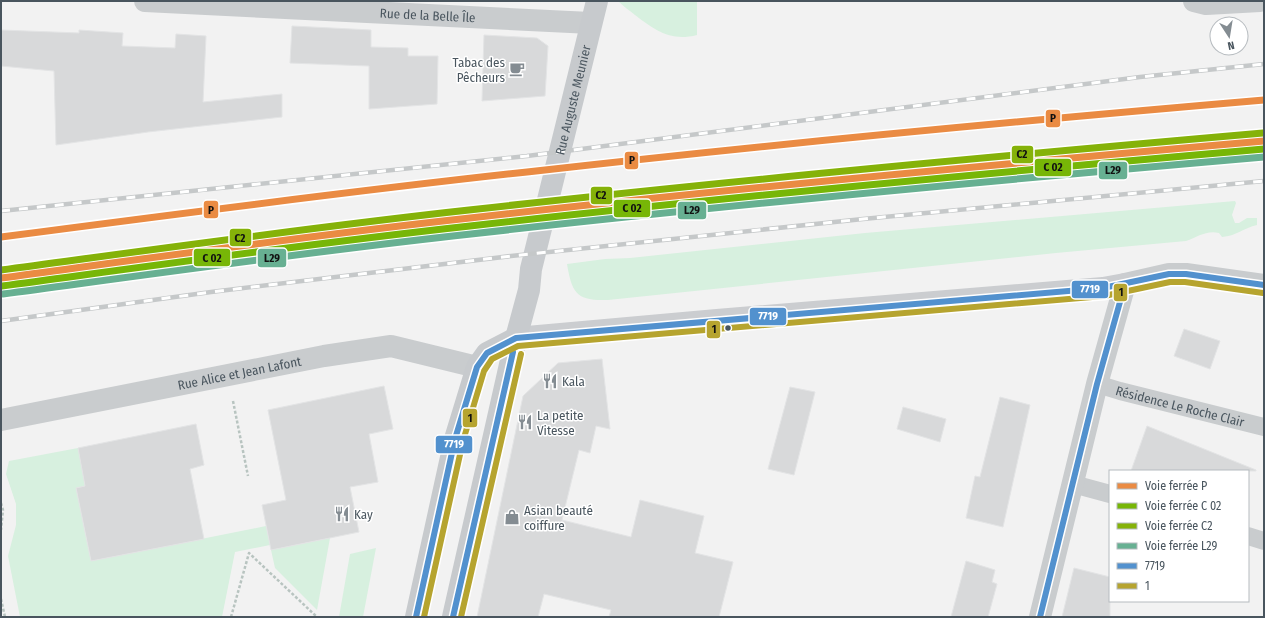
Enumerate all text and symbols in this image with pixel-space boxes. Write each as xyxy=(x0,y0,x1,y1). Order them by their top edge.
street label: Rue de la Belle Île xyxy=(379,6,476,25)
north arrow xyxy=(1209,16,1249,56)
text: N xyxy=(1226,38,1236,52)
street label: Rue Auguste Meunier xyxy=(552,43,594,156)
place label: Tabac des Pêcheurs xyxy=(453,55,505,85)
cafe icon: Tabac des Pêcheurs xyxy=(508,60,526,78)
line badge: P xyxy=(1045,109,1061,128)
text: P xyxy=(1050,112,1056,125)
line badge: C2 xyxy=(1011,145,1034,164)
text: C2 xyxy=(1017,148,1027,161)
line badge: P xyxy=(624,151,639,170)
text: P xyxy=(629,154,635,167)
line badge: C 02 xyxy=(1034,158,1072,177)
text: C 02 xyxy=(1043,161,1063,174)
line badge: L29 xyxy=(1098,161,1128,180)
text: L29 xyxy=(1105,164,1121,177)
line badge: C2 xyxy=(590,186,613,205)
text: C2 xyxy=(596,189,606,202)
line badge: C 02 xyxy=(613,199,651,218)
line badge: P xyxy=(203,200,219,219)
line badge: L29 xyxy=(677,201,707,220)
text: C 02 xyxy=(622,202,642,215)
text: P xyxy=(208,204,214,217)
text: L29 xyxy=(684,204,700,217)
line badge: C2 xyxy=(229,228,252,247)
text: C2 xyxy=(235,232,245,245)
line badge: C 02 xyxy=(193,248,231,267)
line badge: L29 xyxy=(257,248,287,268)
text: C 02 xyxy=(202,252,222,265)
text: L29 xyxy=(264,252,280,265)
line badge: 7719 xyxy=(1071,280,1109,299)
text: 7719 xyxy=(1080,283,1100,296)
line badge: 1 xyxy=(1113,283,1128,302)
text: 1 xyxy=(1119,286,1123,299)
line badge: 7719 xyxy=(749,307,787,326)
text: 7719 xyxy=(758,310,778,323)
line badge: 1 xyxy=(706,320,721,339)
text: 1 xyxy=(712,323,716,336)
unlabelled marker xyxy=(723,323,733,333)
street label: Rue Alice et Jean Lafont xyxy=(176,354,303,393)
restaurant icon: Kala xyxy=(541,372,559,390)
place label: Kala xyxy=(562,374,585,389)
street label: Résidence Le Roche Clair xyxy=(1114,383,1246,430)
line badge: 1 xyxy=(462,408,478,428)
place label: La petite Vitesse xyxy=(537,408,583,438)
text: 1 xyxy=(468,412,472,425)
restaurant icon: La petite Vitesse xyxy=(516,413,534,431)
line badge: 7719 xyxy=(435,435,473,454)
text: 7719 xyxy=(444,438,464,451)
legend xyxy=(1109,470,1249,602)
text: Voie ferrée P xyxy=(1145,479,1207,493)
text: Voie ferrée C 02 xyxy=(1145,499,1221,513)
place label: Asian beauté coiffure xyxy=(524,503,593,533)
restaurant icon: Kay xyxy=(333,505,351,523)
place label: Kay xyxy=(354,507,373,522)
shop icon: Asian beauté coiffure xyxy=(503,508,521,526)
text: Voie ferrée C2 xyxy=(1145,519,1212,533)
text: Voie ferrée L29 xyxy=(1145,539,1217,553)
text: 7719 xyxy=(1145,559,1165,573)
text: 1 xyxy=(1145,579,1150,593)

